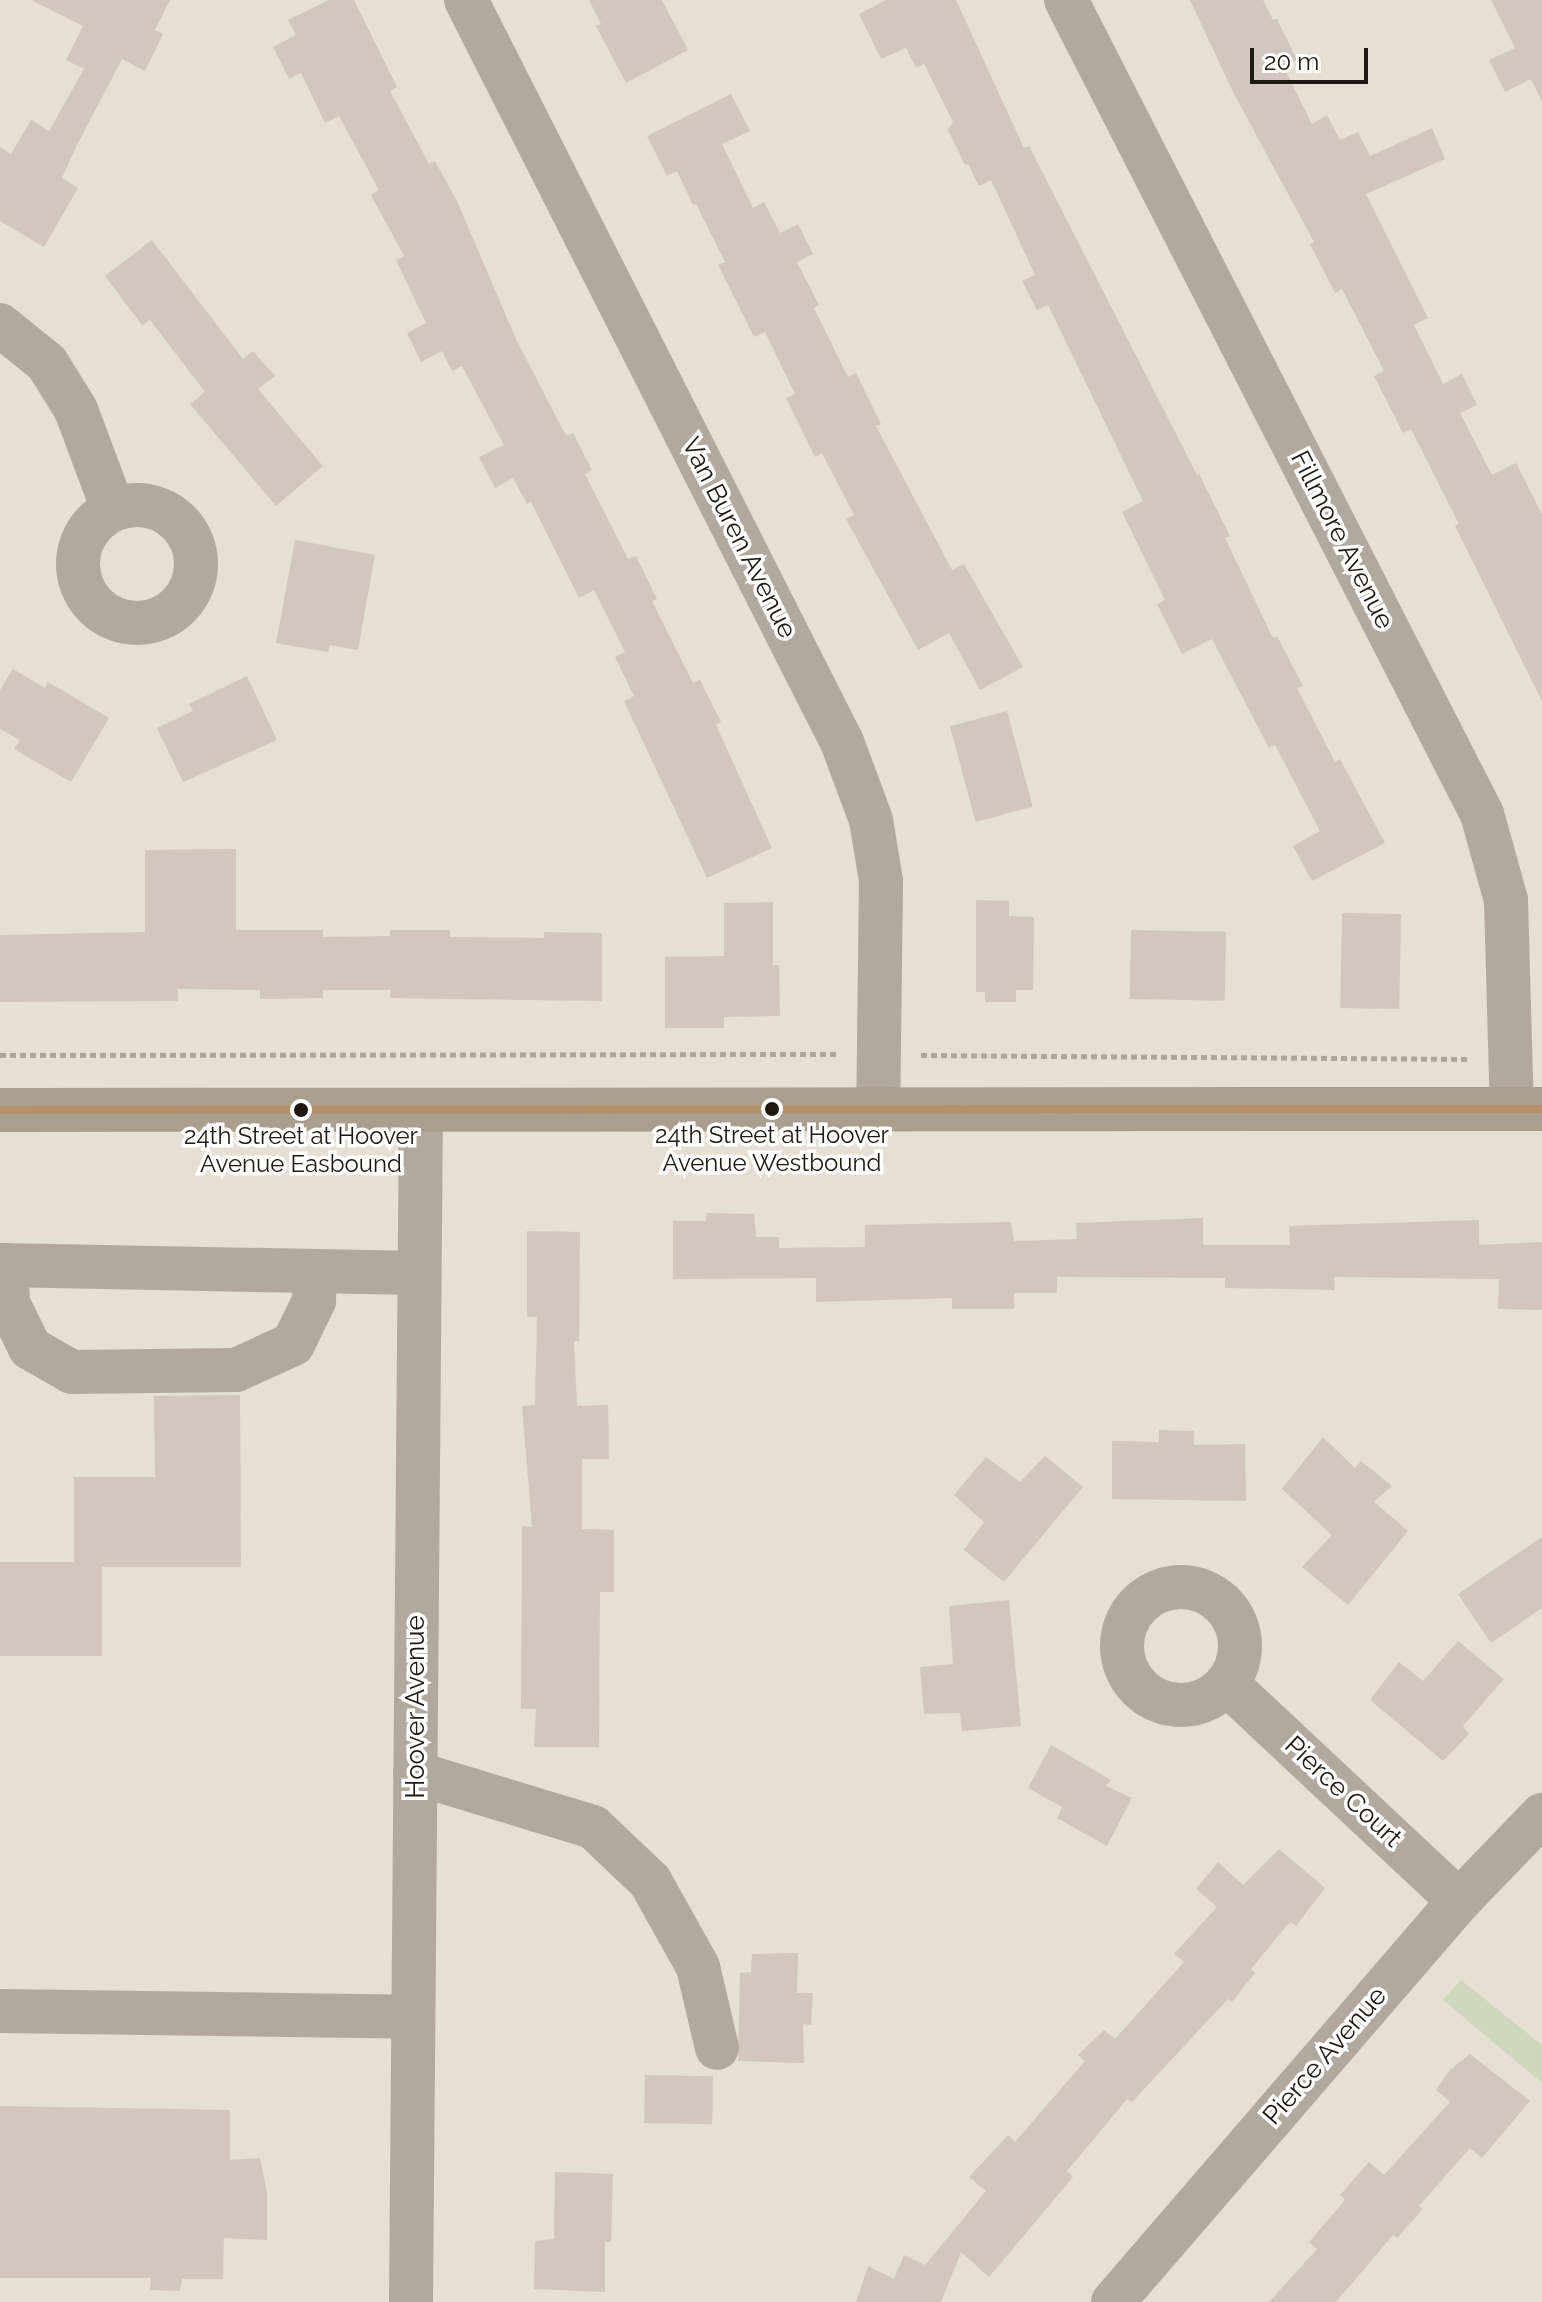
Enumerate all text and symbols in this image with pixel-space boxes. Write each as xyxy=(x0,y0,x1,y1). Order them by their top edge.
scale bar xyxy=(1254,32,1372,82)
text: 20 m xyxy=(1264,47,1319,76)
street label: Van Buren Avenue xyxy=(675,432,803,644)
street label: Fillmore Avenue xyxy=(1284,445,1400,635)
marker: 24th Street at Hoover Avenue Westbound xyxy=(764,1101,780,1117)
marker: 24th Street at Hoover Avenue Easbound xyxy=(293,1102,309,1118)
place label: 24th Street at Hoover Avenue Westbound xyxy=(655,1121,889,1177)
place label: 24th Street at Hoover Avenue Easbound xyxy=(184,1122,418,1178)
street label: Hoover Avenue xyxy=(400,1614,432,1800)
street label: Pierce Court xyxy=(1278,1730,1408,1854)
street label: Pierce Avenue xyxy=(1256,1980,1394,2132)

